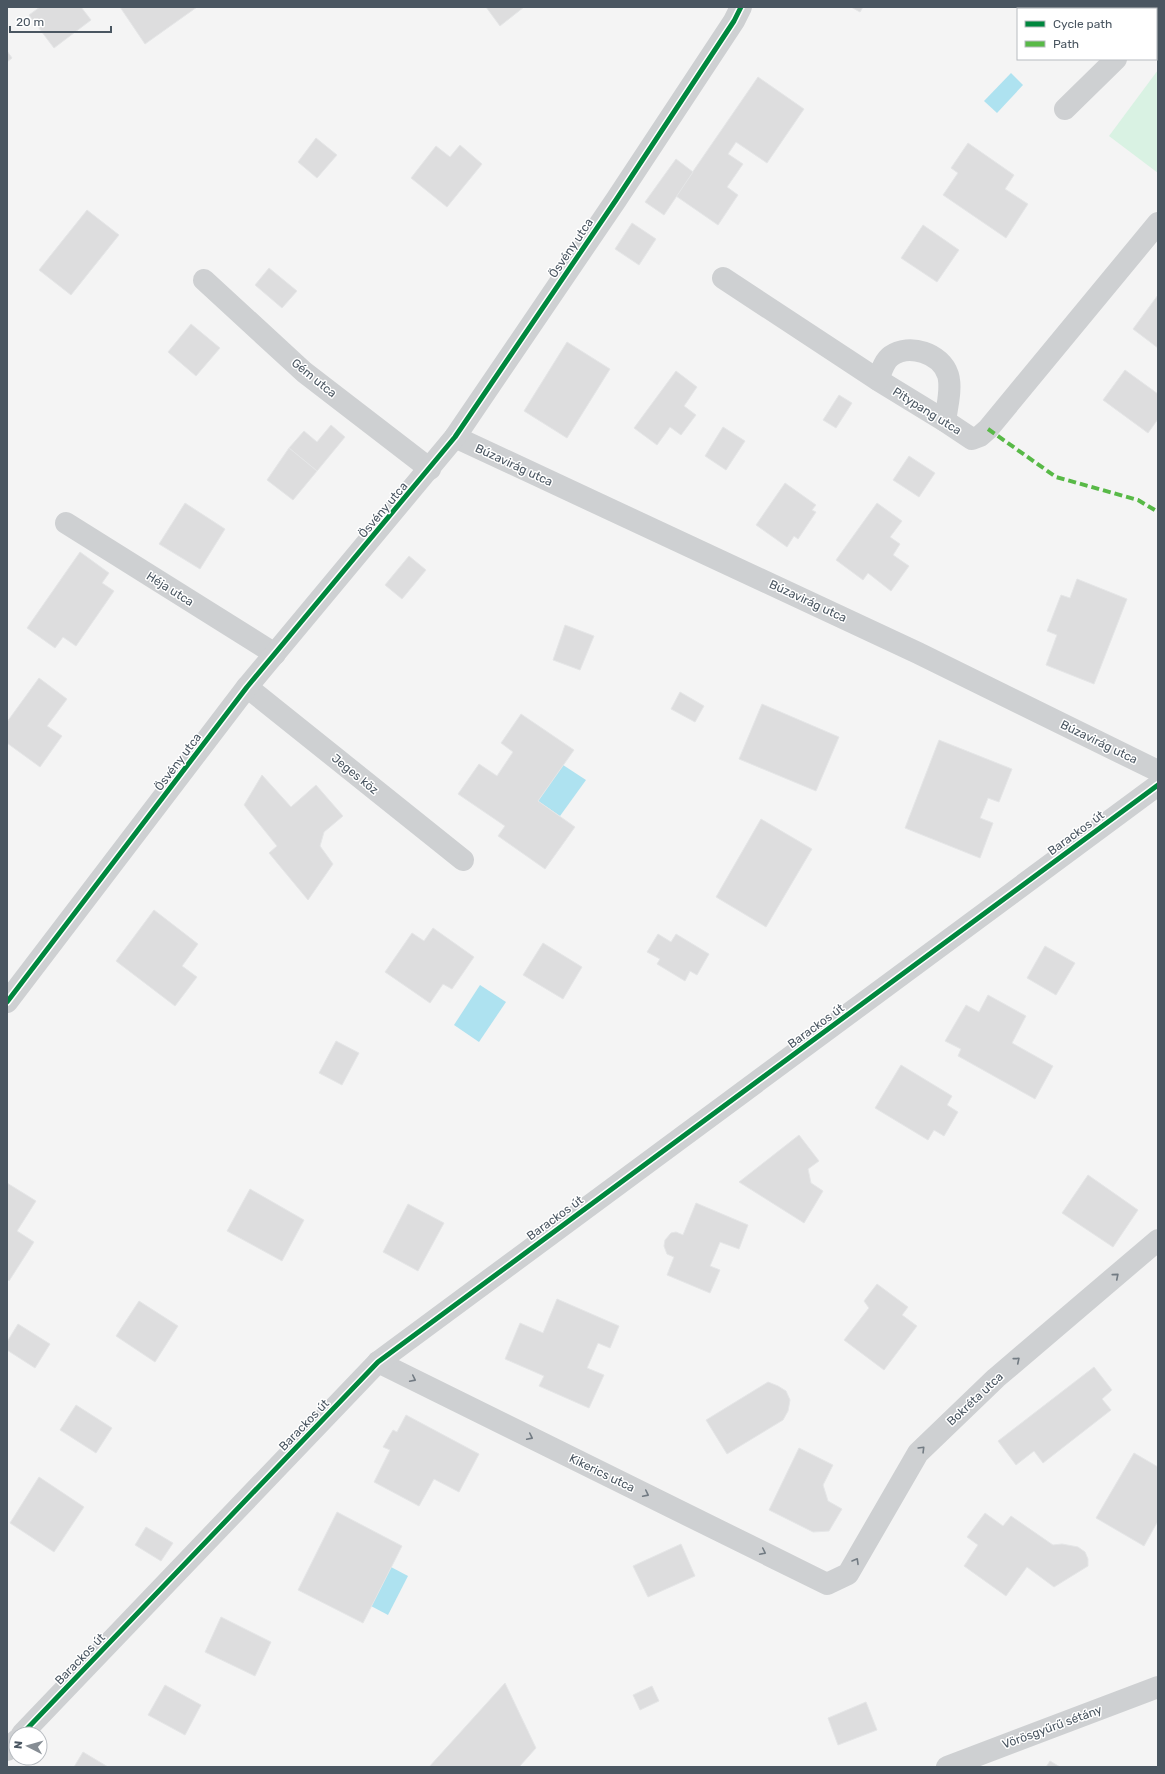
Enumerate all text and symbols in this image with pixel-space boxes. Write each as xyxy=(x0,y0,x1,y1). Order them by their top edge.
scale bar xyxy=(10,8,111,34)
legend xyxy=(1017,8,1157,60)
text: 20 m xyxy=(16,15,44,29)
text: Cycle path xyxy=(1053,17,1112,31)
text: Path xyxy=(1053,37,1079,51)
street label: Ösvény utca xyxy=(546,216,596,280)
street label: Gém utca xyxy=(289,356,339,400)
street label: Pitypang utca xyxy=(890,384,964,438)
street label: Búzavirág utca xyxy=(473,441,555,489)
street label: Ösvény utca xyxy=(356,479,410,541)
street label: Héja utca xyxy=(144,569,196,609)
street label: Búzavirág utca xyxy=(767,577,849,625)
street label: Búzavirág utca xyxy=(1058,717,1140,767)
street label: Ösvény utca xyxy=(152,730,204,794)
street label: Jeges köz xyxy=(329,751,381,797)
street label: Barackos út xyxy=(1045,808,1107,858)
street label: Barackos út xyxy=(785,1001,847,1051)
street label: Barackos út xyxy=(524,1193,586,1243)
one-way arrow xyxy=(1111,1273,1119,1280)
one-way arrow xyxy=(1012,1358,1020,1365)
street label: Bokréta utca xyxy=(944,1369,1006,1429)
one-way arrow xyxy=(409,1374,417,1382)
street label: Barackos út xyxy=(276,1396,332,1454)
one-way arrow xyxy=(526,1432,533,1439)
one-way arrow xyxy=(917,1446,925,1454)
street label: Kikerics utca xyxy=(567,1451,637,1495)
one-way arrow xyxy=(642,1489,650,1497)
one-way arrow xyxy=(759,1547,766,1555)
one-way arrow xyxy=(851,1558,858,1565)
street label: Barackos út xyxy=(52,1630,108,1688)
street label: Vörösgyűrű sétány xyxy=(1000,1702,1104,1752)
north arrow xyxy=(8,1726,48,1766)
text: N xyxy=(12,1740,25,1750)

